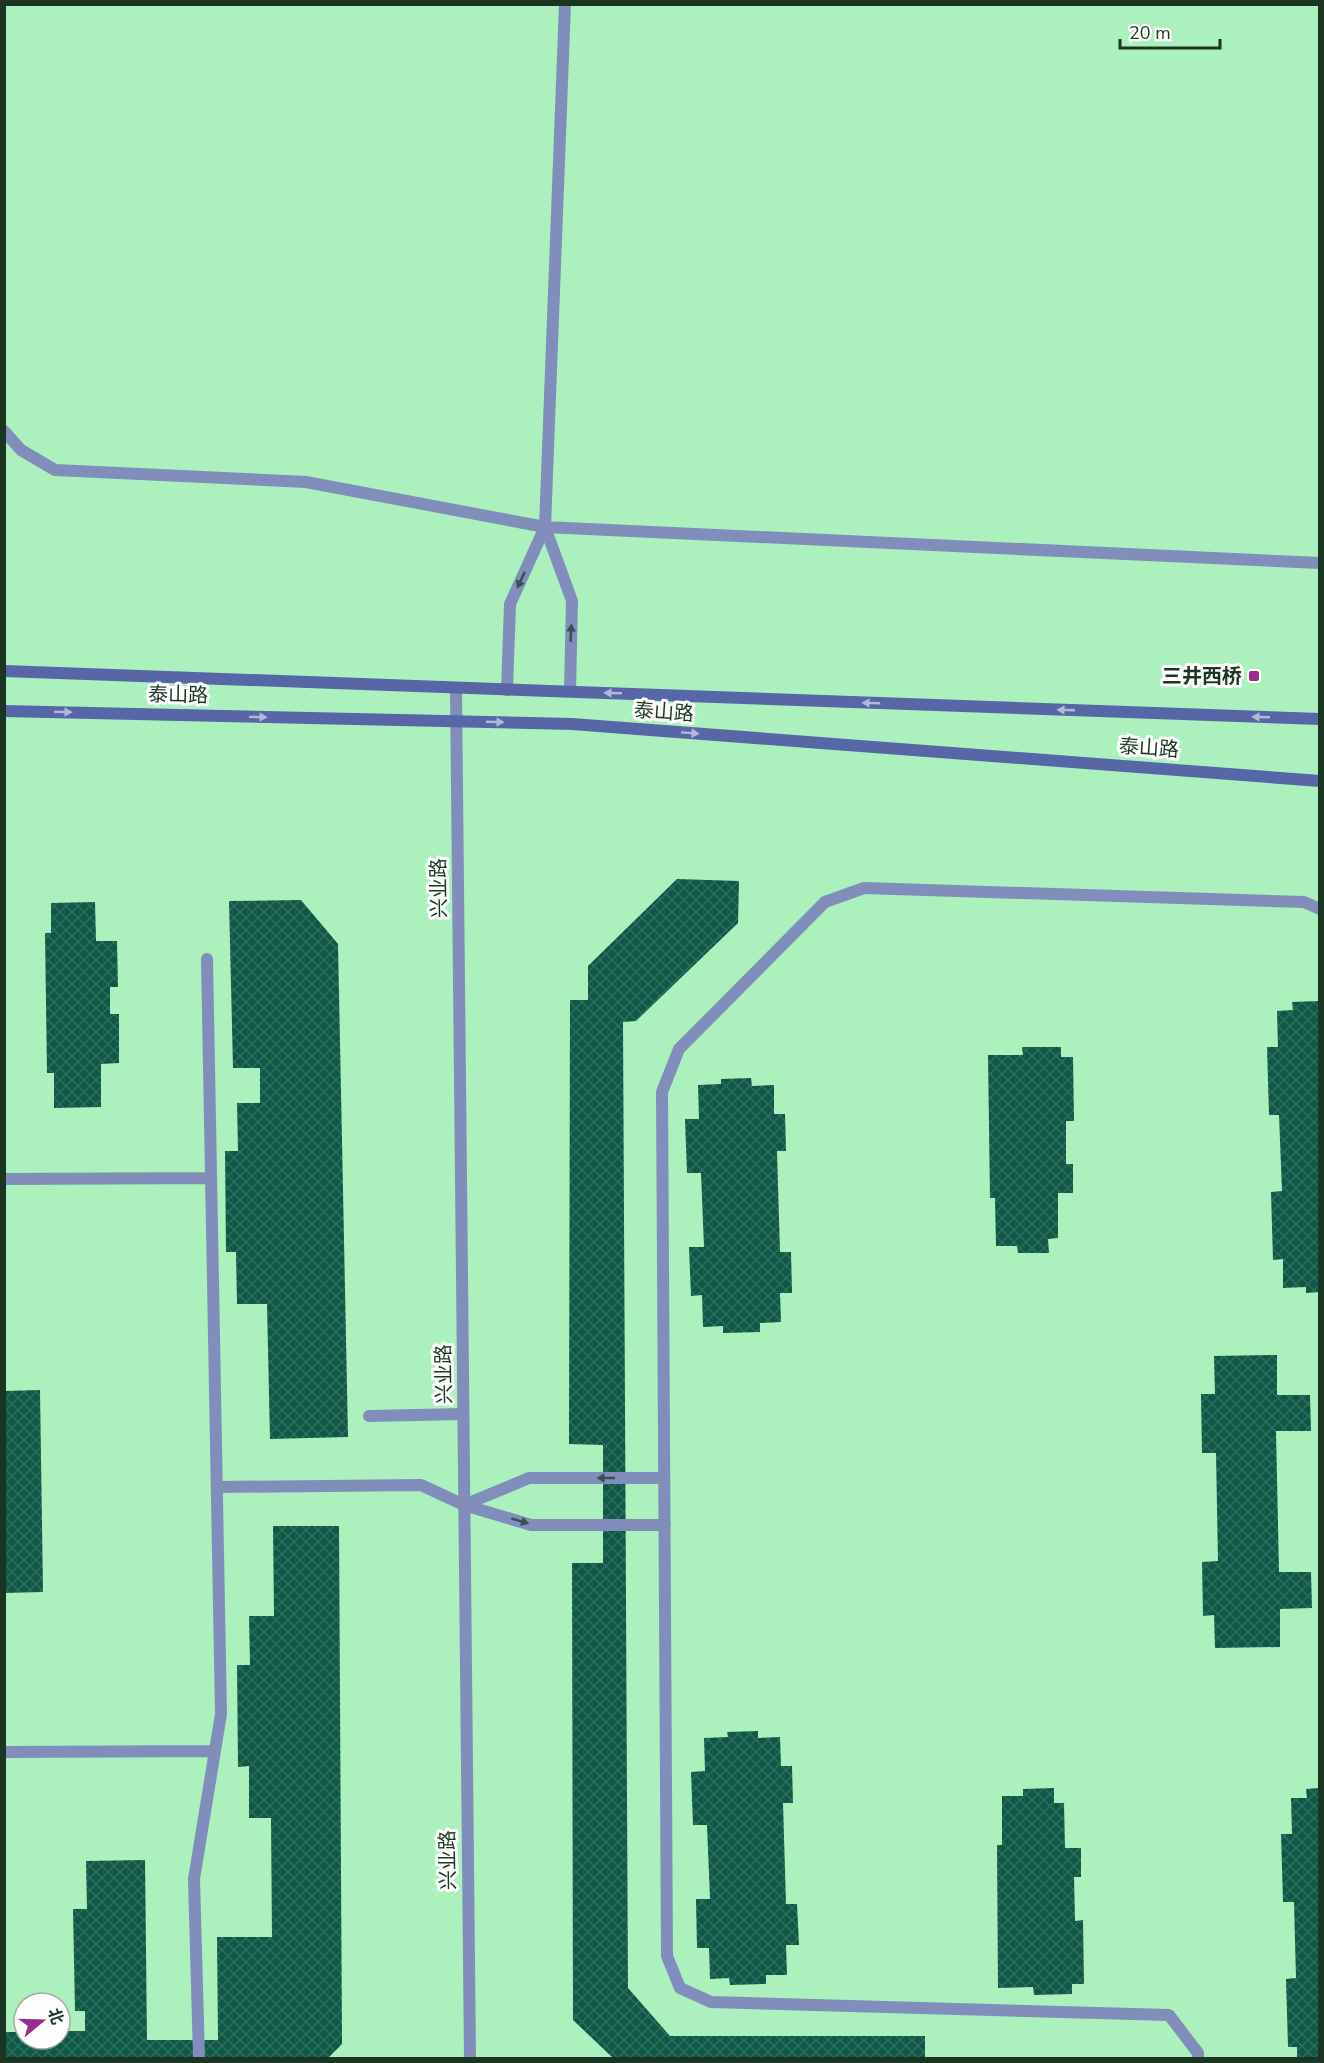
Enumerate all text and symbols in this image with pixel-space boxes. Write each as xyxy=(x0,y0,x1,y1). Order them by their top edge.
scale bar xyxy=(1120,12,1220,50)
text: 20 m xyxy=(1129,21,1171,45)
one-way arrow xyxy=(516,572,525,589)
one-way arrow xyxy=(567,623,576,642)
place label: 三井西桥 xyxy=(1162,663,1242,690)
marker: 三井西桥 xyxy=(1247,669,1261,683)
street label: 泰山路 xyxy=(148,681,208,709)
one-way arrow xyxy=(604,688,623,698)
street label: 泰山路 xyxy=(633,696,695,728)
one-way arrow xyxy=(862,698,881,707)
one-way arrow xyxy=(1057,705,1076,715)
one-way arrow xyxy=(53,708,72,717)
one-way arrow xyxy=(248,712,267,721)
one-way arrow xyxy=(1252,713,1271,722)
one-way arrow xyxy=(485,717,504,727)
one-way arrow xyxy=(680,728,699,738)
street label: 泰山路 xyxy=(1118,732,1180,764)
street label: 兴业路 xyxy=(425,858,453,918)
street label: 兴业路 xyxy=(430,1344,458,1404)
one-way arrow xyxy=(596,1473,615,1483)
one-way arrow xyxy=(511,1517,529,1526)
street label: 兴业路 xyxy=(434,1830,462,1890)
north arrow xyxy=(12,1991,72,2051)
text: 北 xyxy=(42,2005,68,2028)

